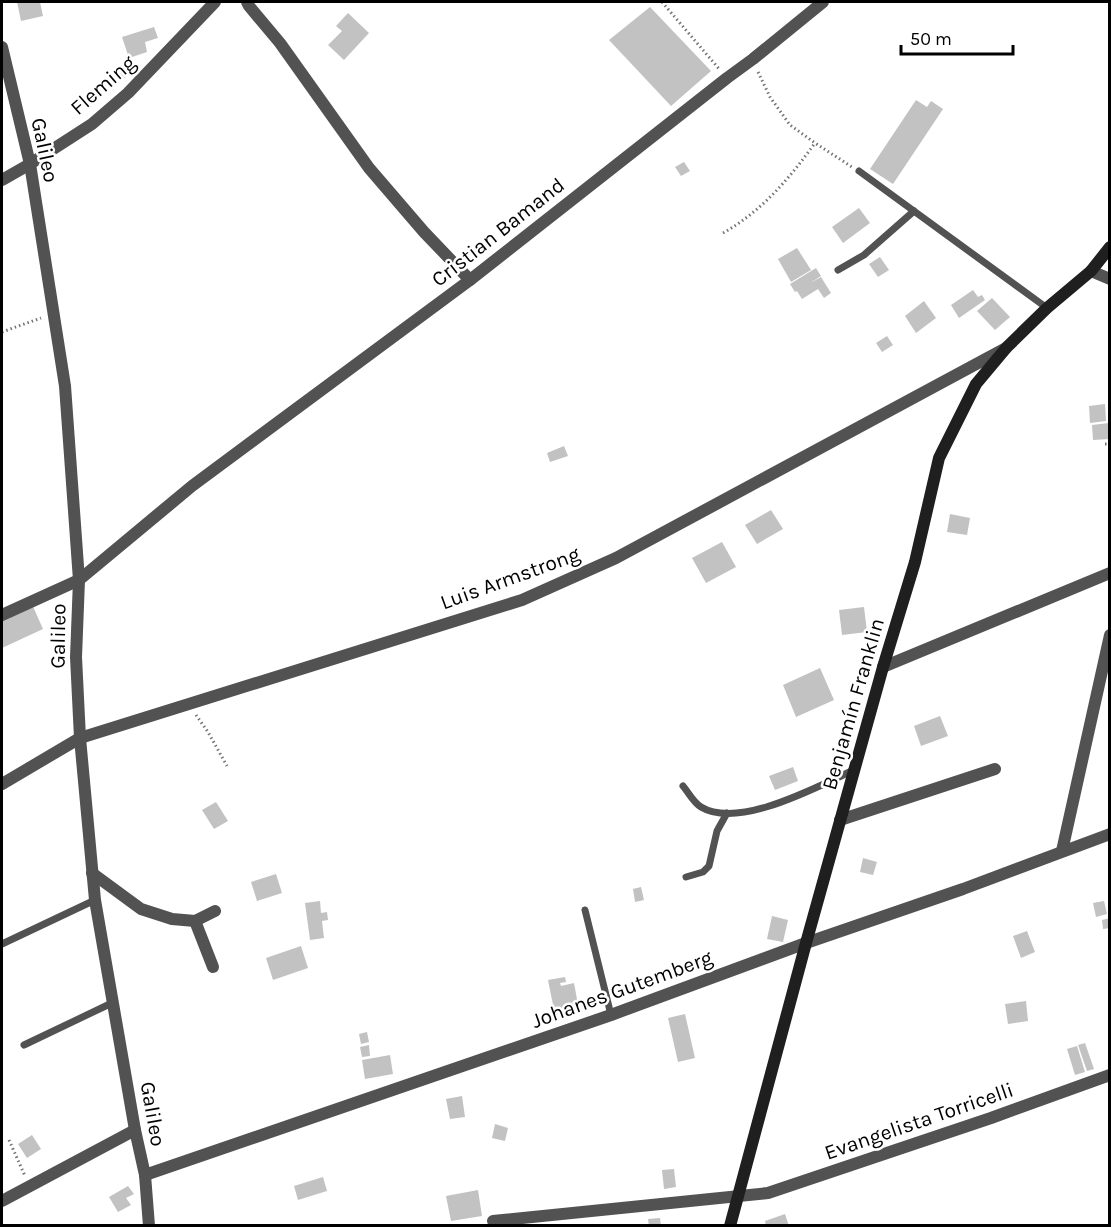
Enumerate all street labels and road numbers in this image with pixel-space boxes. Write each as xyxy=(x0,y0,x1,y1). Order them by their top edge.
street label: Fleming xyxy=(66,50,140,120)
street label: Galileo xyxy=(26,116,64,184)
street label: Cristian Bamand xyxy=(427,173,569,291)
street label: Luis Armstrong xyxy=(437,542,583,614)
street label: Galileo xyxy=(45,603,71,669)
street label: Benjamín Franklin xyxy=(817,615,889,793)
street label: Johanes Gutemberg xyxy=(528,945,716,1033)
street label: Evangelista Torricelli xyxy=(821,1077,1017,1165)
street label: Galileo xyxy=(136,1080,170,1148)

